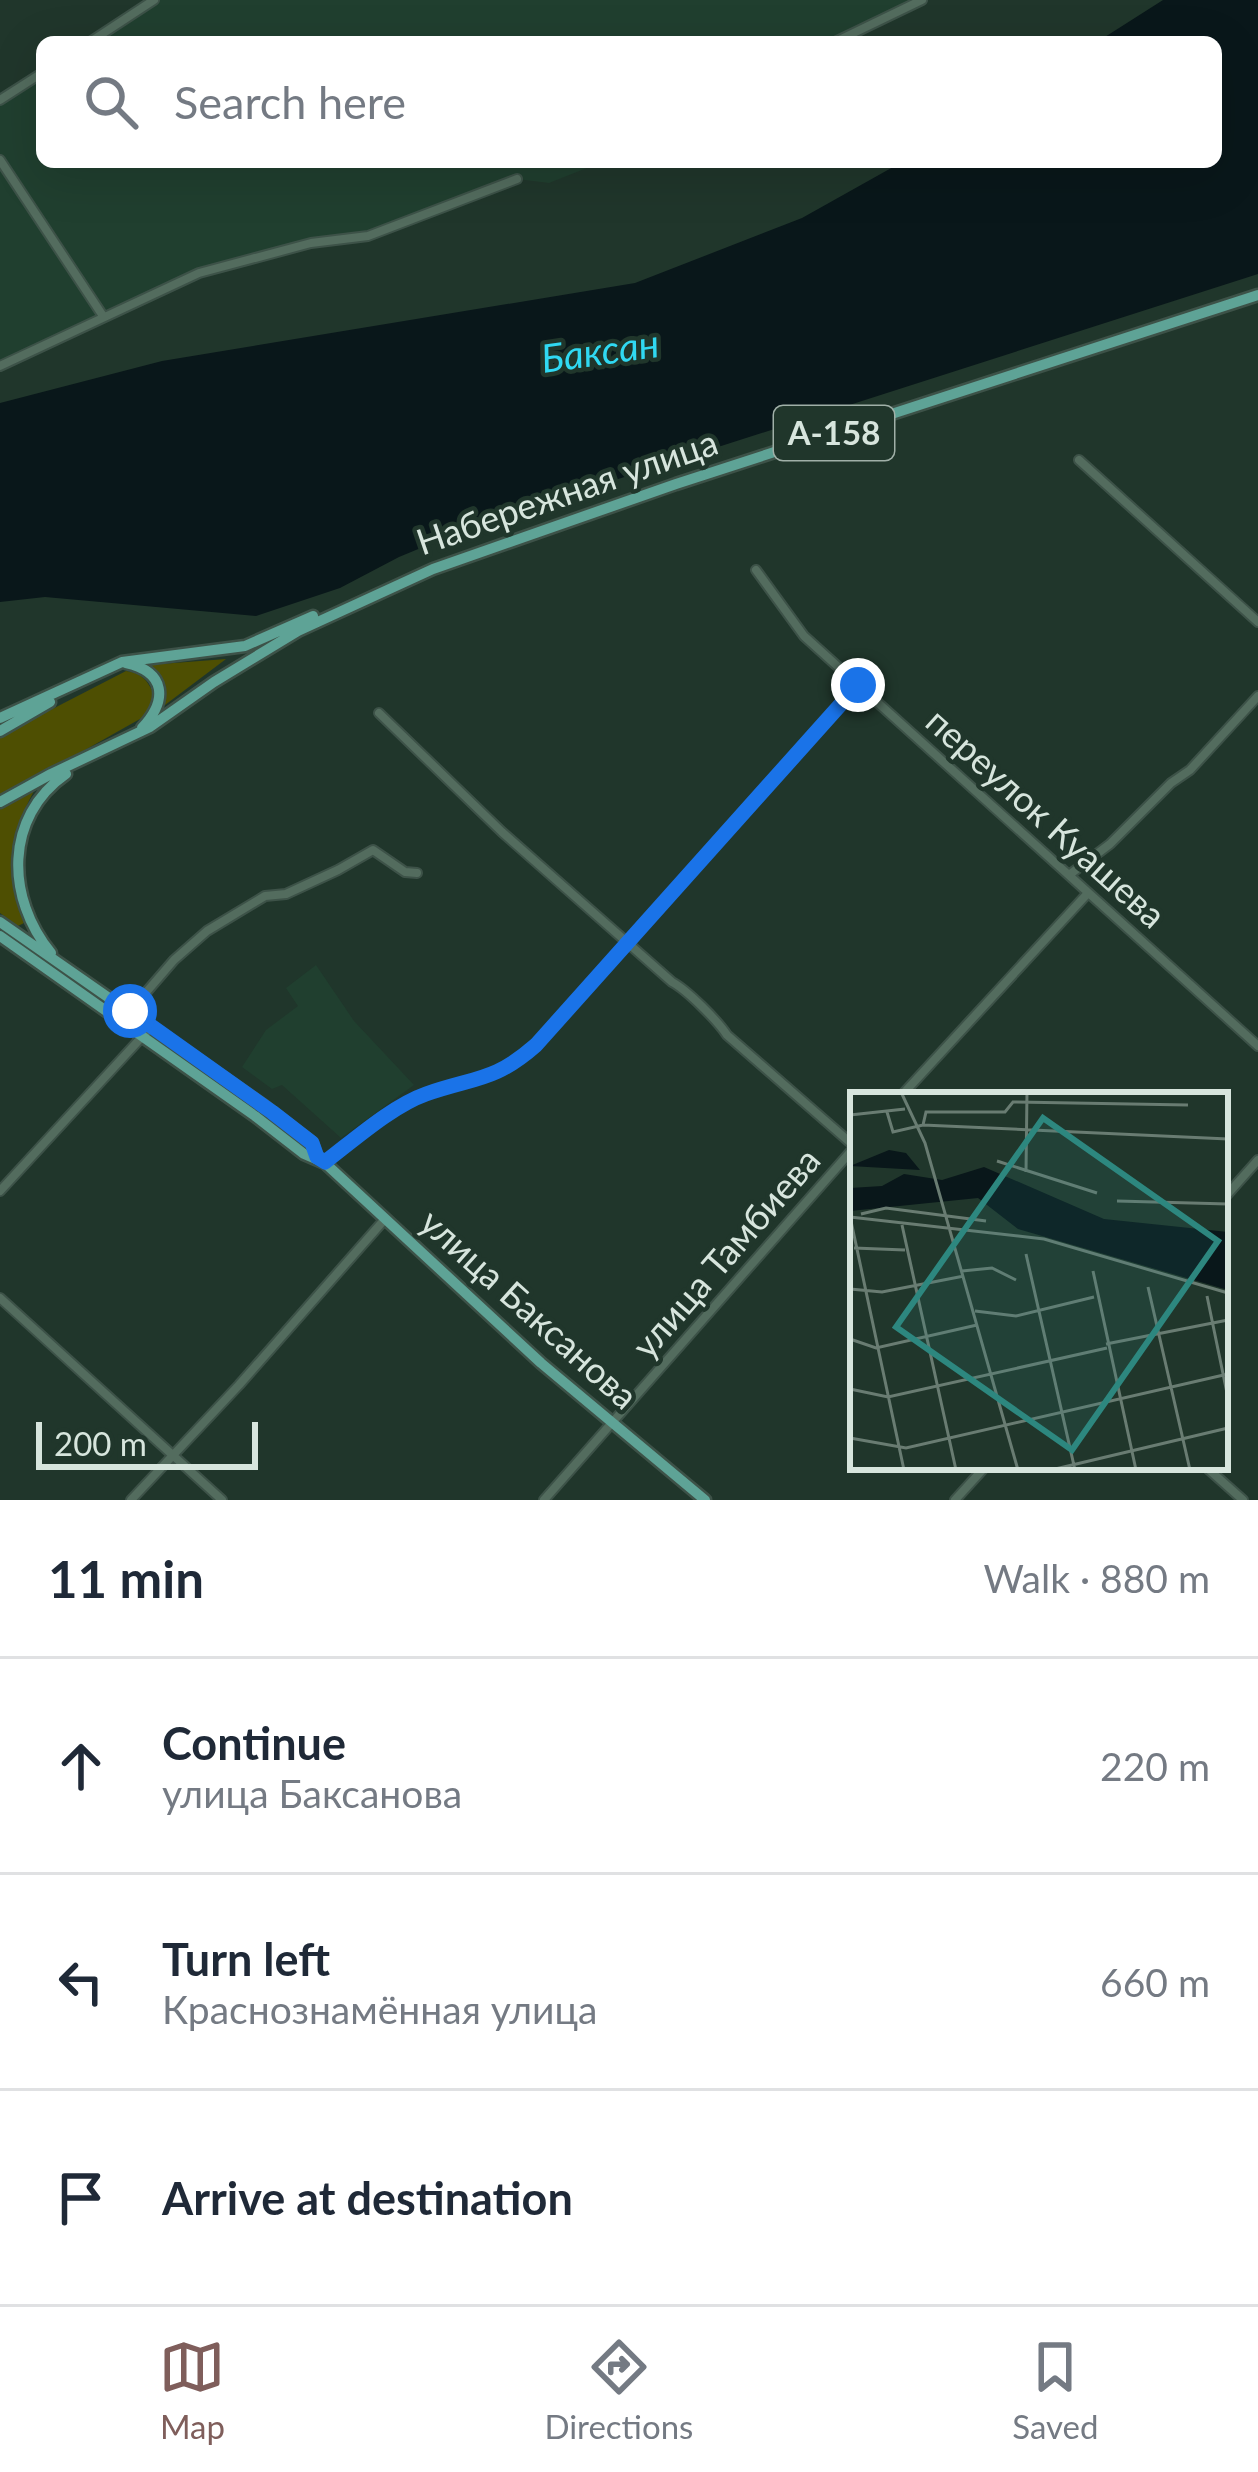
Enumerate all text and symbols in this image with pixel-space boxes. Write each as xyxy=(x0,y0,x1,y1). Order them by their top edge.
search box xyxy=(36,36,1222,168)
icon: search xyxy=(78,69,144,135)
text: Search here xyxy=(174,75,406,129)
water label: Баксан xyxy=(538,319,662,381)
road number: А-158 xyxy=(774,406,894,460)
street label: Набережная улица xyxy=(410,419,723,563)
route end xyxy=(831,658,885,712)
street label: переулок Куашева xyxy=(918,698,1175,936)
route start xyxy=(103,984,157,1038)
inset map xyxy=(850,1092,1228,1470)
street label: улица Тамбиева xyxy=(622,1138,829,1367)
street label: улица Баксанова xyxy=(412,1199,647,1417)
scale bar xyxy=(36,1416,258,1469)
text: 200 m xyxy=(54,1423,147,1463)
text: 11 min xyxy=(48,1548,204,1609)
text: Walk · 880 m xyxy=(983,1555,1210,1601)
text: Continue xyxy=(162,1716,346,1770)
icon: ahead xyxy=(48,1733,114,1799)
text: 220 m xyxy=(1100,1743,1210,1789)
text: улица Баксанова xyxy=(162,1770,462,1816)
text: Turn left xyxy=(162,1932,330,1986)
icon: left xyxy=(48,1949,114,2015)
text: 660 m xyxy=(1100,1959,1210,2005)
text: Краснознамённая улица xyxy=(162,1986,597,2032)
icon: arrive xyxy=(48,2165,114,2231)
text: Arrive at destination xyxy=(162,2171,573,2225)
tab: Map xyxy=(159,2334,225,2446)
tab: Directions xyxy=(544,2334,693,2446)
tab: Saved xyxy=(1012,2334,1099,2446)

